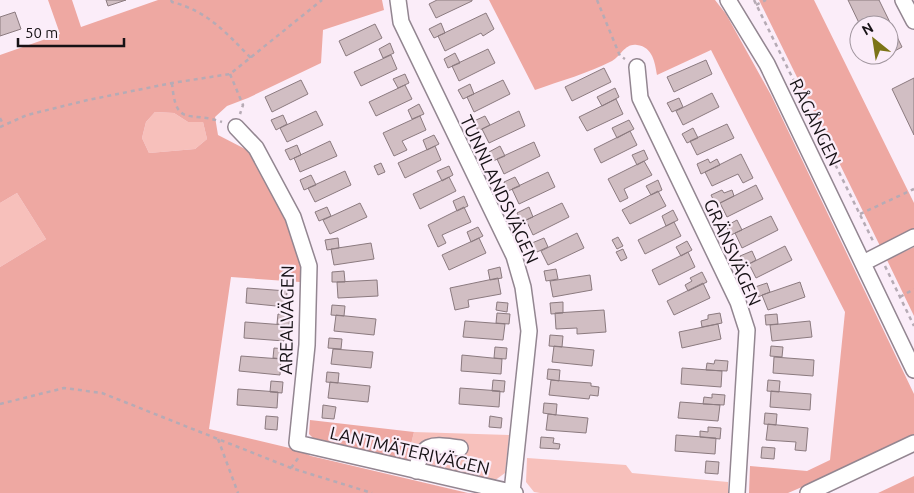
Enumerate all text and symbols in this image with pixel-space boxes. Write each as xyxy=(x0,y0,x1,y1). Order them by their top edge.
scale bar xyxy=(18,15,124,47)
north arrow xyxy=(849,15,899,65)
text: N xyxy=(859,19,876,38)
text: 50 m xyxy=(25,24,58,41)
street label: RÅGÅNGEN xyxy=(786,75,846,169)
street label: TUNNLANDSVÄGEN xyxy=(457,112,543,266)
street label: GRÄNSVÄGEN xyxy=(701,196,765,308)
street label: AREALVÄGEN xyxy=(275,265,297,375)
street label: LANTMÄTERIVÄGEN xyxy=(328,422,492,478)

